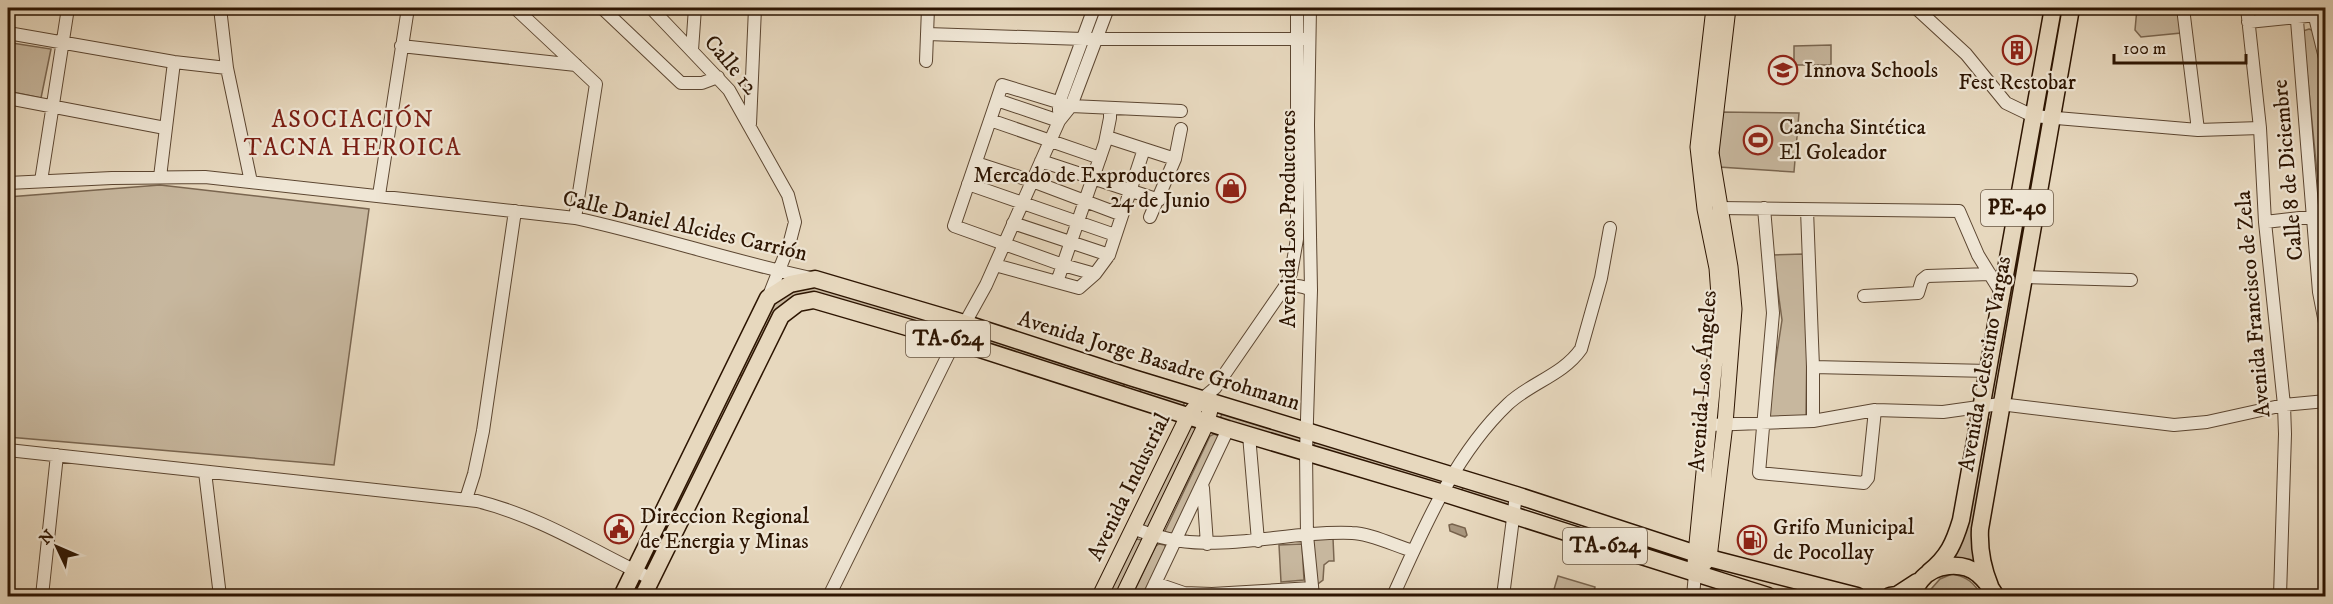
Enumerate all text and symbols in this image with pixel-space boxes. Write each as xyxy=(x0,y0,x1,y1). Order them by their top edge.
scale bar xyxy=(2114,27,2246,65)
street label: Calle 12 xyxy=(698,30,764,101)
building icon: Fest Restobar xyxy=(2001,34,2033,66)
text: 100 m xyxy=(2123,38,2166,60)
school or university icon: Innova Schools xyxy=(1767,54,1799,86)
place label: Innova Schools xyxy=(1804,57,1938,84)
place label: Fest Restobar xyxy=(1958,69,2077,96)
street label: Calle 8 de Diciembre xyxy=(2267,78,2309,262)
district label: ASOCIACIÓN TACNA HEROICA xyxy=(244,104,462,163)
street label: Avenida Los Productores xyxy=(1275,110,1302,328)
place label: Cancha Sintética El Goleador xyxy=(1779,114,1926,166)
sports icon: Cancha Sintética El Goleador xyxy=(1742,124,1774,156)
place label: Mercado de Exproductores 24 de Junio xyxy=(973,162,1210,214)
shop icon: Mercado de Exproductores 24 de Junio xyxy=(1215,172,1247,204)
street label: Calle Daniel Alcides Carrión xyxy=(560,185,810,267)
street label: Avenida Francisco de Zela xyxy=(2230,189,2276,418)
road number: PE-40 xyxy=(1981,190,2053,226)
street label: Avenida Celestino Vargas xyxy=(1953,254,2017,474)
street label: Avenida Los Ángeles xyxy=(1682,289,1723,472)
street label: Avenida Jorge Basadre Grohmann xyxy=(1015,305,1304,417)
road number: TA-624 xyxy=(906,321,990,357)
street label: Avenida Industrial xyxy=(1082,408,1177,565)
place label: Direccion Regional de Energia y Minas xyxy=(640,503,809,555)
public building icon: Direccion Regional de Energia y Minas xyxy=(603,513,635,545)
place label: Grifo Municipal de Pocollay xyxy=(1773,514,1915,566)
north arrow xyxy=(27,517,87,577)
fuel station icon: Grifo Municipal de Pocollay xyxy=(1736,524,1768,556)
text: N xyxy=(35,526,59,549)
road number: TA-624 xyxy=(1563,528,1647,564)

